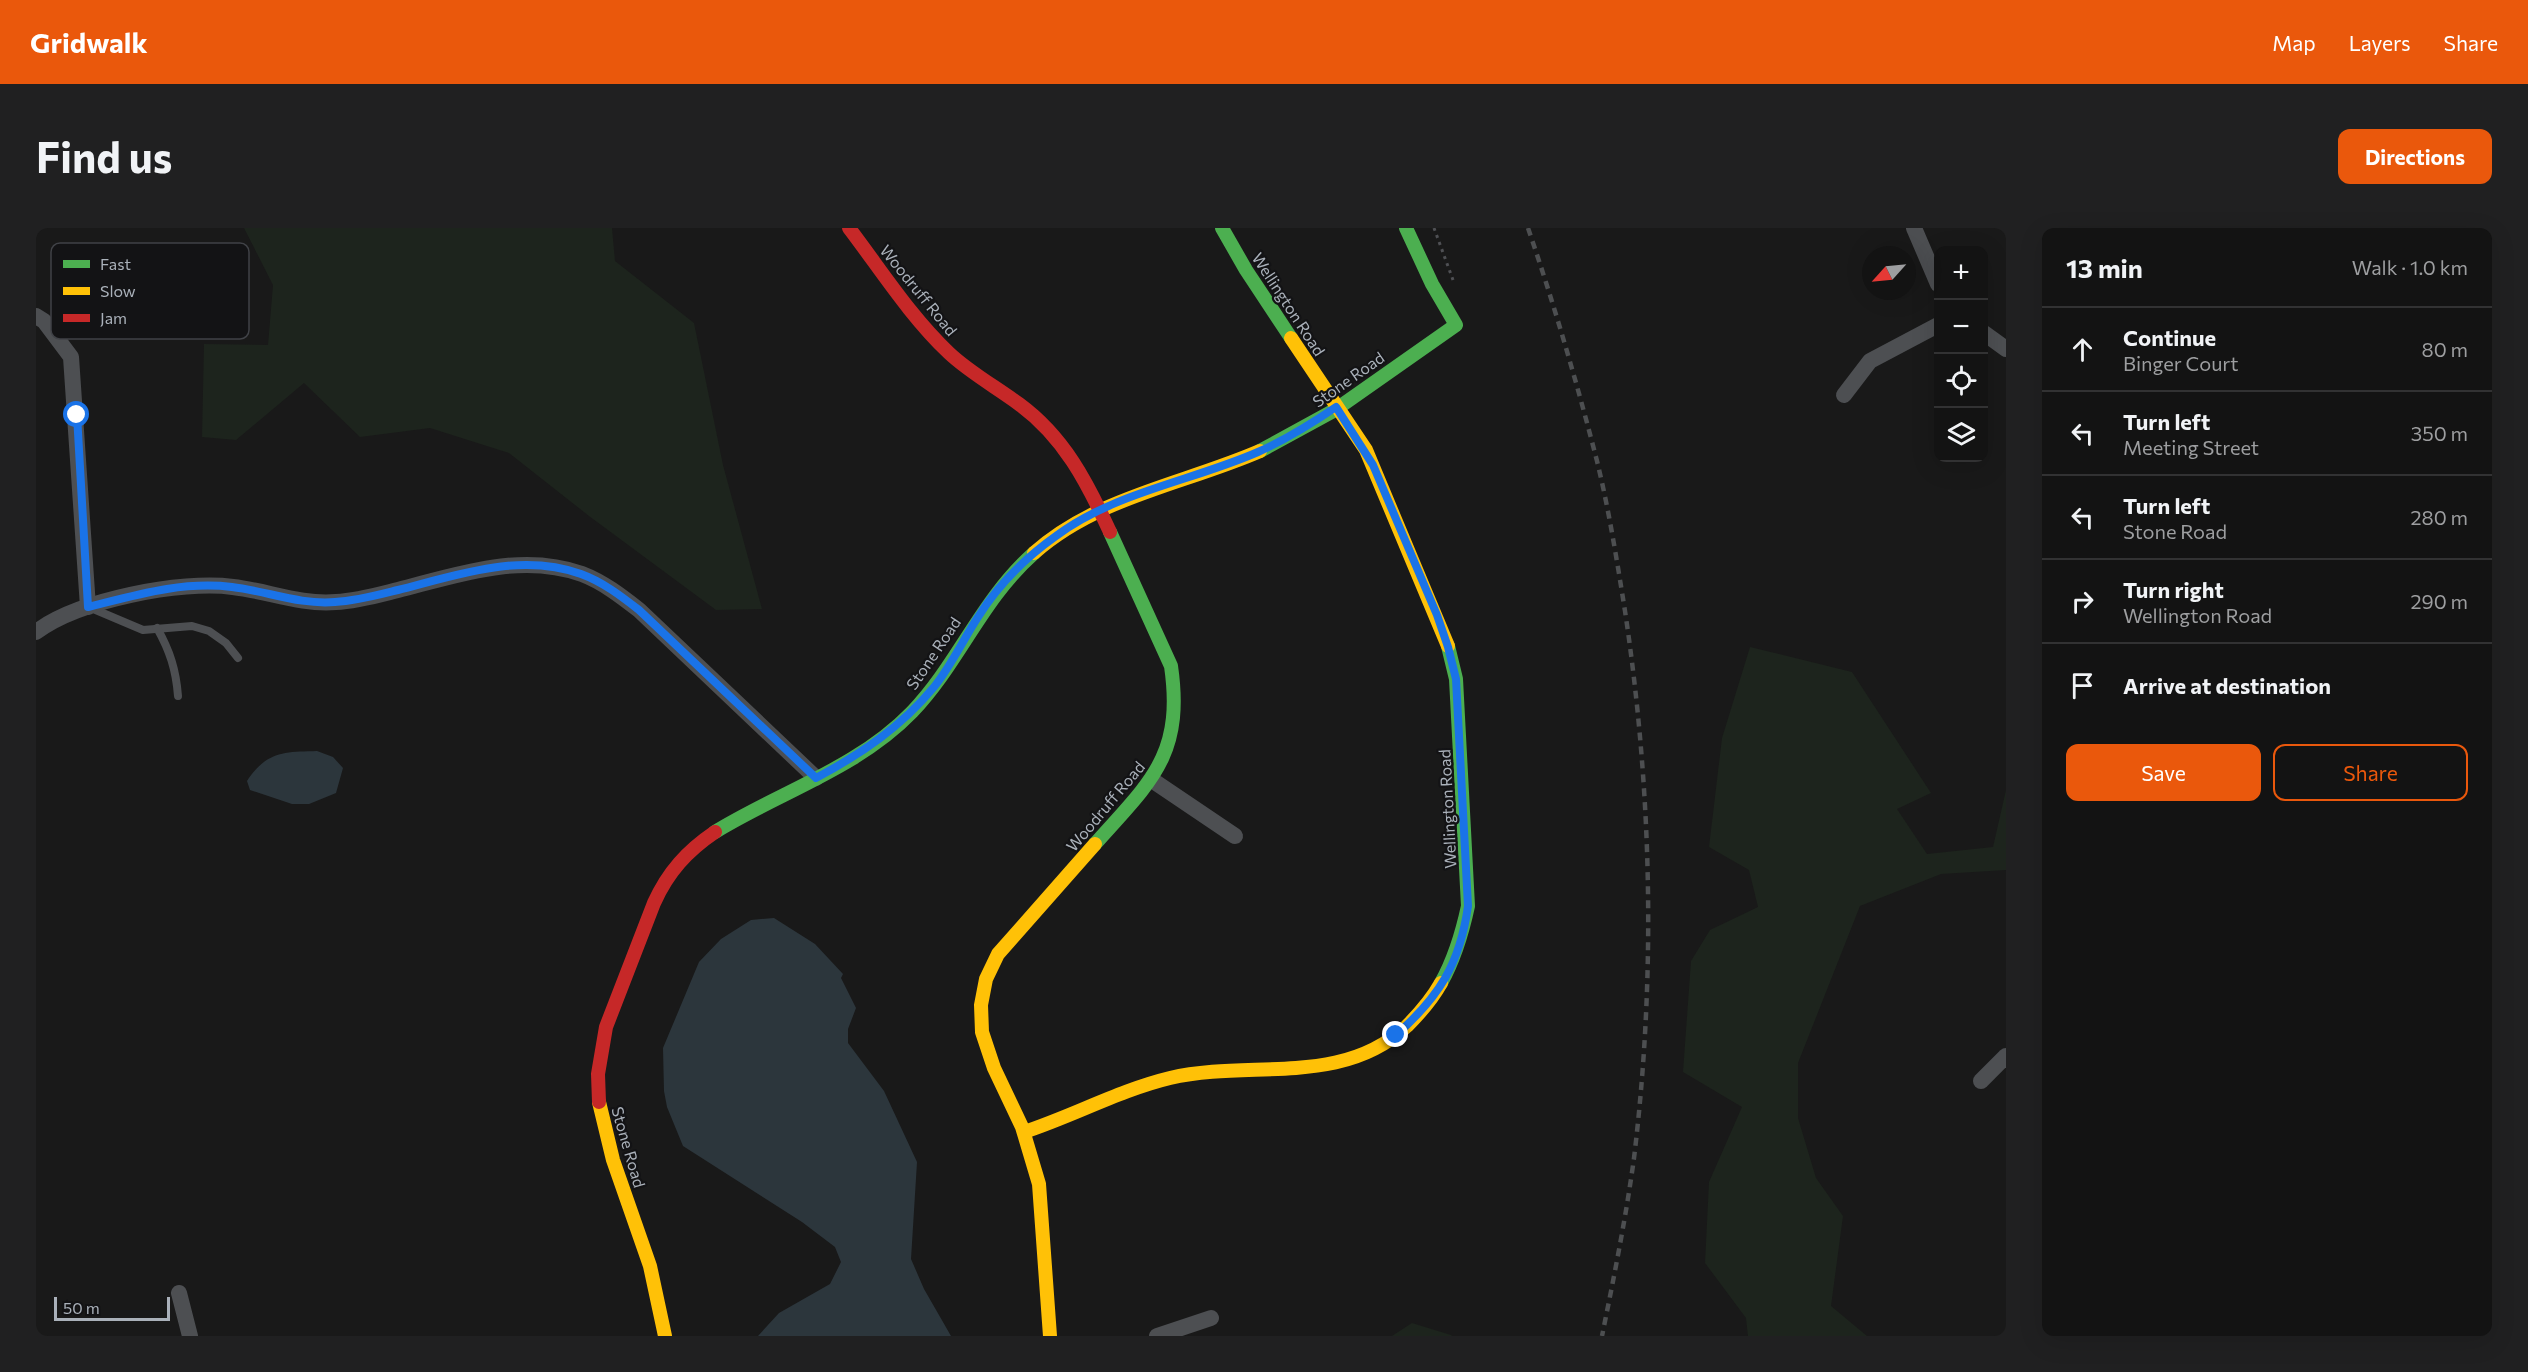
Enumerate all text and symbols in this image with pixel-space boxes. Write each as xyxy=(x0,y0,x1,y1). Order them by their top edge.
text: Gridwalk xyxy=(30,25,148,59)
text: Map xyxy=(2272,30,2316,55)
text: Layers xyxy=(2349,30,2411,55)
text: Share xyxy=(2444,30,2498,55)
button: Directions xyxy=(2338,129,2492,184)
text: Find us xyxy=(36,130,172,182)
street label: Woodruff Road xyxy=(876,241,962,339)
legend xyxy=(51,243,249,339)
north arrow xyxy=(1862,246,1916,300)
map controls xyxy=(1934,246,1988,462)
button: + xyxy=(1934,246,1988,300)
street label: Wellington Road xyxy=(1249,249,1329,359)
text: 13 min xyxy=(2066,252,2143,283)
text: Fast xyxy=(100,254,131,273)
text: Walk · 1.0 km xyxy=(2352,255,2468,279)
text: Slow xyxy=(100,281,136,300)
button: − xyxy=(1934,300,1988,354)
text: Jam xyxy=(100,308,127,327)
text: Continue xyxy=(2123,324,2216,351)
icon: ahead xyxy=(2066,333,2099,366)
text: 80 m xyxy=(2422,337,2468,361)
street label: Stone Road xyxy=(1308,347,1388,411)
text: Binger Court xyxy=(2123,351,2239,375)
button: locate xyxy=(1934,354,1988,408)
route start xyxy=(63,401,89,427)
button: layers xyxy=(1934,408,1988,462)
text: Turn left xyxy=(2123,408,2210,435)
icon: left xyxy=(2066,417,2099,450)
text: 350 m xyxy=(2411,421,2468,445)
text: Meeting Street xyxy=(2123,435,2259,459)
text: Turn left xyxy=(2123,492,2210,519)
icon: left xyxy=(2066,501,2099,534)
text: 280 m xyxy=(2410,505,2468,529)
text: Stone Road xyxy=(2123,519,2227,543)
text: Turn right xyxy=(2123,576,2224,603)
icon: right xyxy=(2066,585,2099,618)
text: 290 m xyxy=(2410,589,2468,613)
text: Wellington Road xyxy=(2123,603,2272,627)
street label: Stone Road xyxy=(902,613,964,693)
icon: arrive xyxy=(2066,669,2099,702)
text: Arrive at destination xyxy=(2123,672,2331,699)
button: Save xyxy=(2066,744,2261,801)
button: Share xyxy=(2273,744,2468,801)
street label: Wellington Road xyxy=(1434,749,1460,869)
street label: Woodruff Road xyxy=(1062,757,1148,855)
route end xyxy=(1382,1021,1408,1047)
street label: Stone Road xyxy=(608,1104,650,1190)
scale bar xyxy=(54,1294,170,1322)
text: 50 m xyxy=(63,1298,100,1317)

